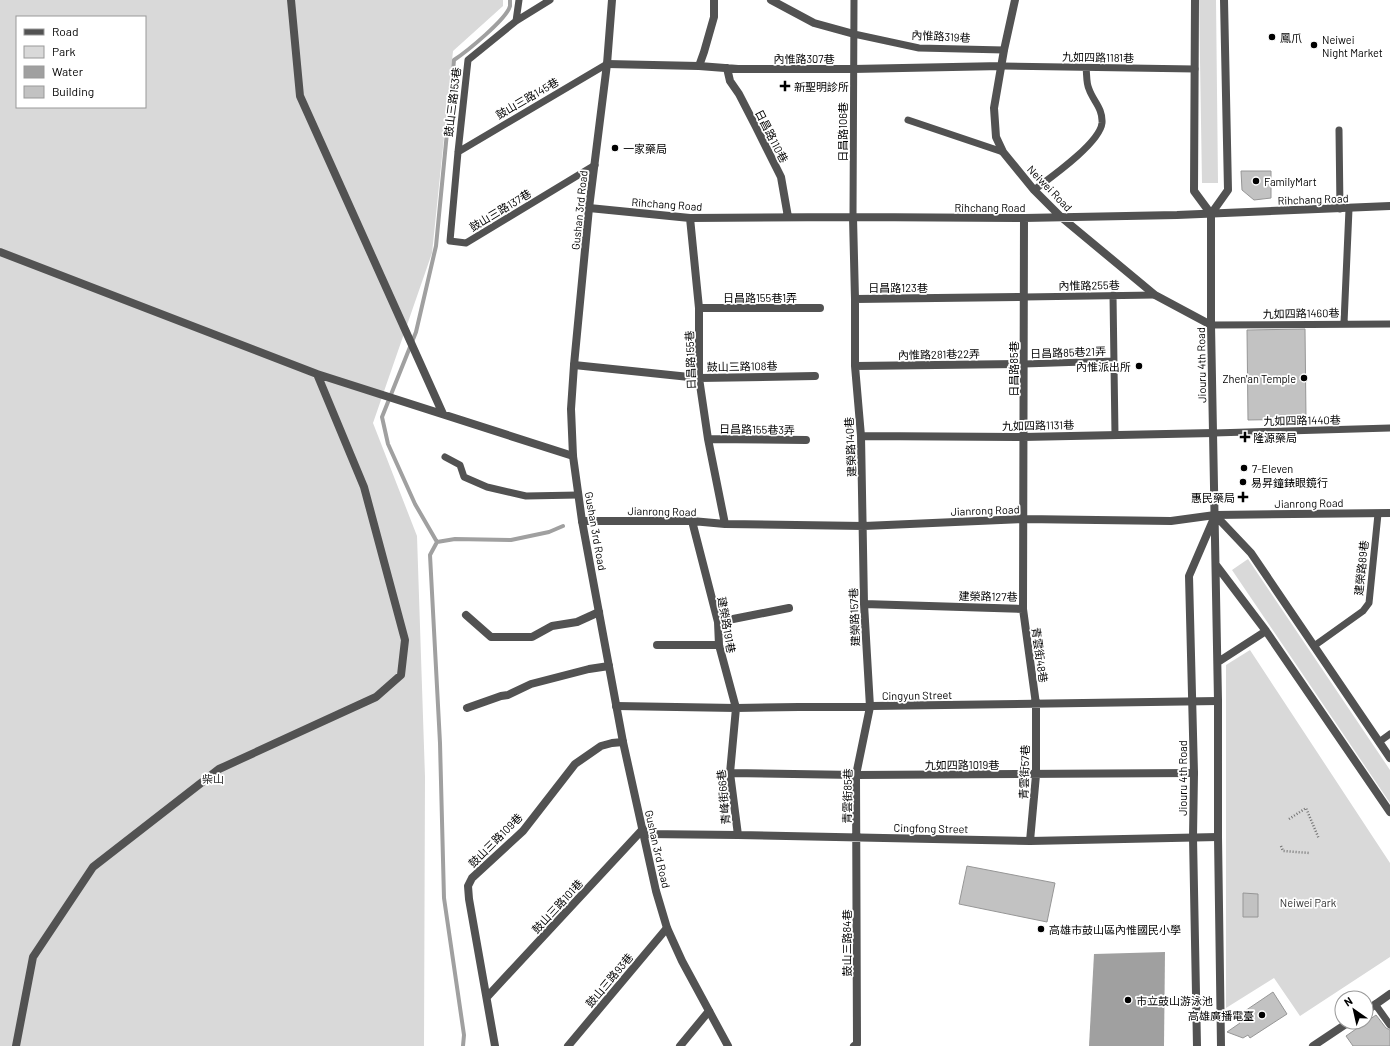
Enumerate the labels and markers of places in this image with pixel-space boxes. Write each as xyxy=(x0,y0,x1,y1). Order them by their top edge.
place label: 鳳爪 xyxy=(1280,31,1302,44)
marker: 鳳爪 xyxy=(1267,32,1277,42)
place label: Neiwei Night Market xyxy=(1322,33,1383,59)
marker: Neiwei Night Market xyxy=(1309,40,1319,50)
marker: 新聖明診所 xyxy=(779,80,791,92)
place label: 新聖明診所 xyxy=(794,80,849,93)
place label: 一家藥局 xyxy=(623,142,667,155)
marker: 一家藥局 xyxy=(610,143,620,153)
place label: FamilyMart xyxy=(1264,175,1317,188)
marker: FamilyMart xyxy=(1251,176,1261,186)
place label: 內惟派出所 xyxy=(1076,360,1131,373)
marker: 內惟派出所 xyxy=(1134,361,1144,371)
place label: Zhen'an Temple xyxy=(1223,372,1296,385)
marker: Zhen'an Temple xyxy=(1299,373,1309,383)
place label: 隆源藥局 xyxy=(1253,431,1297,444)
marker: 隆源藥局 xyxy=(1240,432,1250,442)
place label: 7-Eleven xyxy=(1252,462,1293,475)
marker: 7-Eleven xyxy=(1239,463,1249,473)
place label: 易昇鐘錶眼鏡行 xyxy=(1251,476,1328,489)
marker: 易昇鐘錶眼鏡行 xyxy=(1238,477,1248,487)
place label: 惠民藥局 xyxy=(1191,491,1235,504)
marker: 惠民藥局 xyxy=(1238,492,1248,502)
place label: 高雄市鼓山區內惟國民小學 xyxy=(1049,923,1181,936)
marker: 高雄市鼓山區內惟國民小學 xyxy=(1036,924,1046,934)
place label: 市立鼓山游泳池 xyxy=(1136,994,1213,1007)
marker: 市立鼓山游泳池 xyxy=(1123,995,1133,1005)
place label: 高雄廣播電臺 xyxy=(1188,1009,1254,1022)
marker: 高雄廣播電臺 xyxy=(1257,1010,1267,1020)

